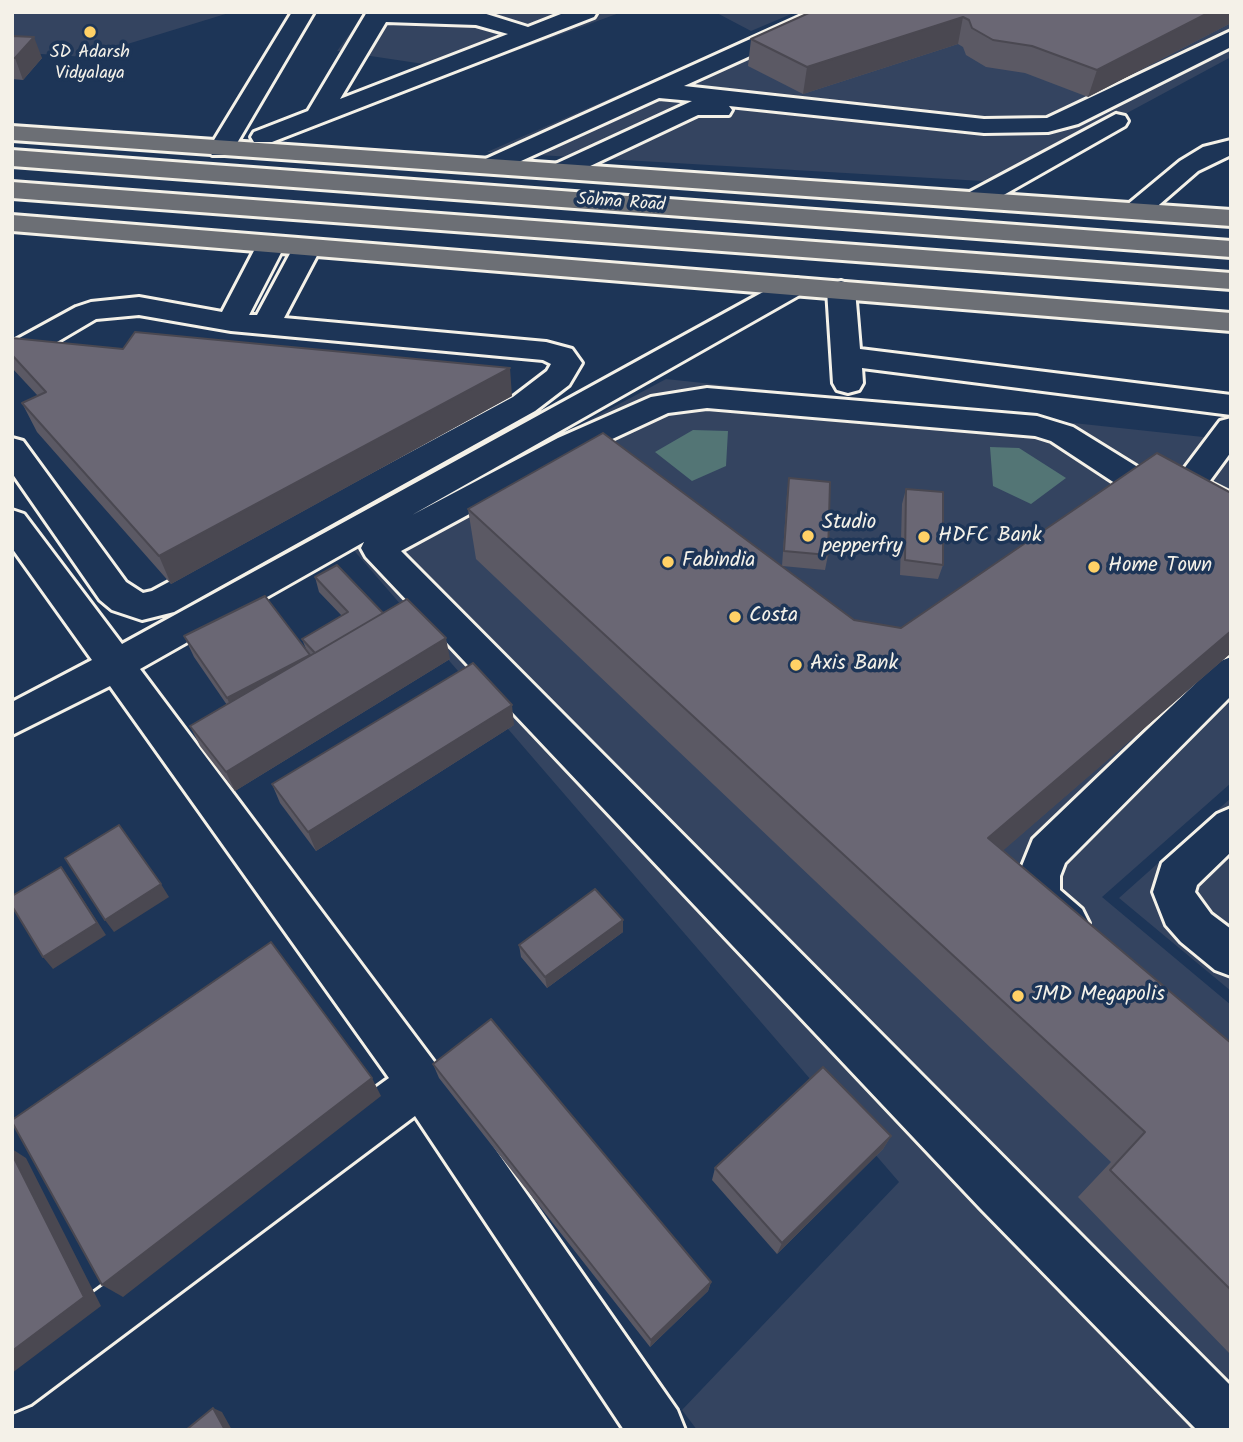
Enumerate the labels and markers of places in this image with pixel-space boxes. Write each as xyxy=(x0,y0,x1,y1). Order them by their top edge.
marker: SD Adarsh Vidyalaya xyxy=(82,24,98,40)
place label: SD Adarsh Vidyalaya xyxy=(50,43,130,86)
place label: Studio pepperfry xyxy=(822,511,903,561)
place label: HDFC Bank xyxy=(938,524,1042,550)
marker: Studio pepperfry xyxy=(800,528,816,544)
marker: HDFC Bank xyxy=(916,529,932,545)
place label: Fabindia xyxy=(682,549,755,575)
marker: Fabindia xyxy=(660,554,676,570)
place label: Home Town xyxy=(1108,554,1212,580)
marker: Home Town xyxy=(1086,559,1102,575)
place label: Costa xyxy=(749,604,798,630)
marker: Costa xyxy=(727,609,743,625)
place label: Axis Bank xyxy=(810,652,898,678)
marker: Axis Bank xyxy=(788,657,804,673)
place label: JMD Megapolis xyxy=(1032,983,1165,1009)
marker: JMD Megapolis xyxy=(1010,988,1026,1004)

